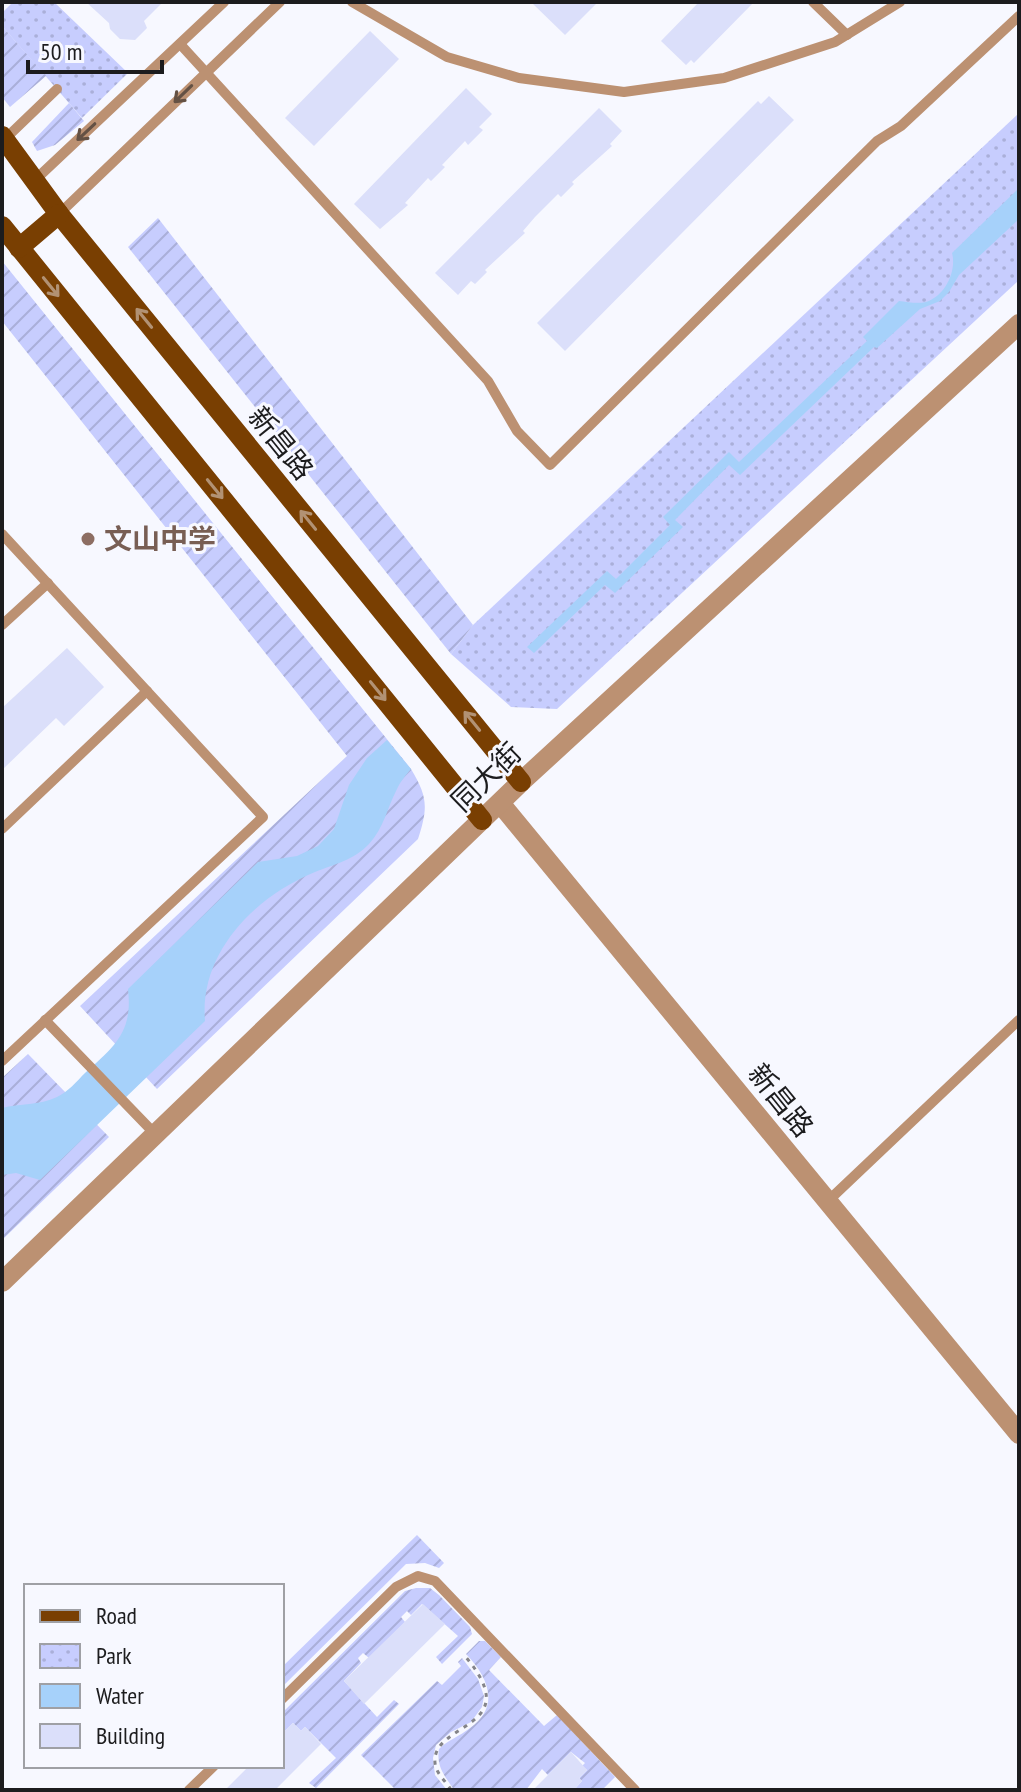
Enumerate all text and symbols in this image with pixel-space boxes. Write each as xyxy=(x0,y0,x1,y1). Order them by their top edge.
scale bar xyxy=(28,24,162,74)
text: 50 m xyxy=(40,36,82,67)
one-way arrow xyxy=(173,85,193,104)
one-way arrow xyxy=(77,122,96,141)
one-way arrow xyxy=(42,276,60,297)
one-way arrow xyxy=(135,308,153,329)
street label: 新昌路 xyxy=(241,398,322,487)
one-way arrow xyxy=(206,478,223,499)
one-way arrow xyxy=(299,510,317,530)
place label: 文山中学 xyxy=(104,520,216,557)
marker: 文山中学 xyxy=(79,530,97,548)
one-way arrow xyxy=(369,680,387,701)
one-way arrow xyxy=(463,711,481,732)
street label: 同大街 xyxy=(443,734,529,819)
street label: 新昌路 xyxy=(741,1055,822,1144)
legend xyxy=(24,1584,284,1768)
text: Road xyxy=(96,1600,137,1631)
text: Park xyxy=(96,1640,132,1671)
text: Water xyxy=(96,1680,144,1711)
text: Building xyxy=(96,1720,165,1751)

